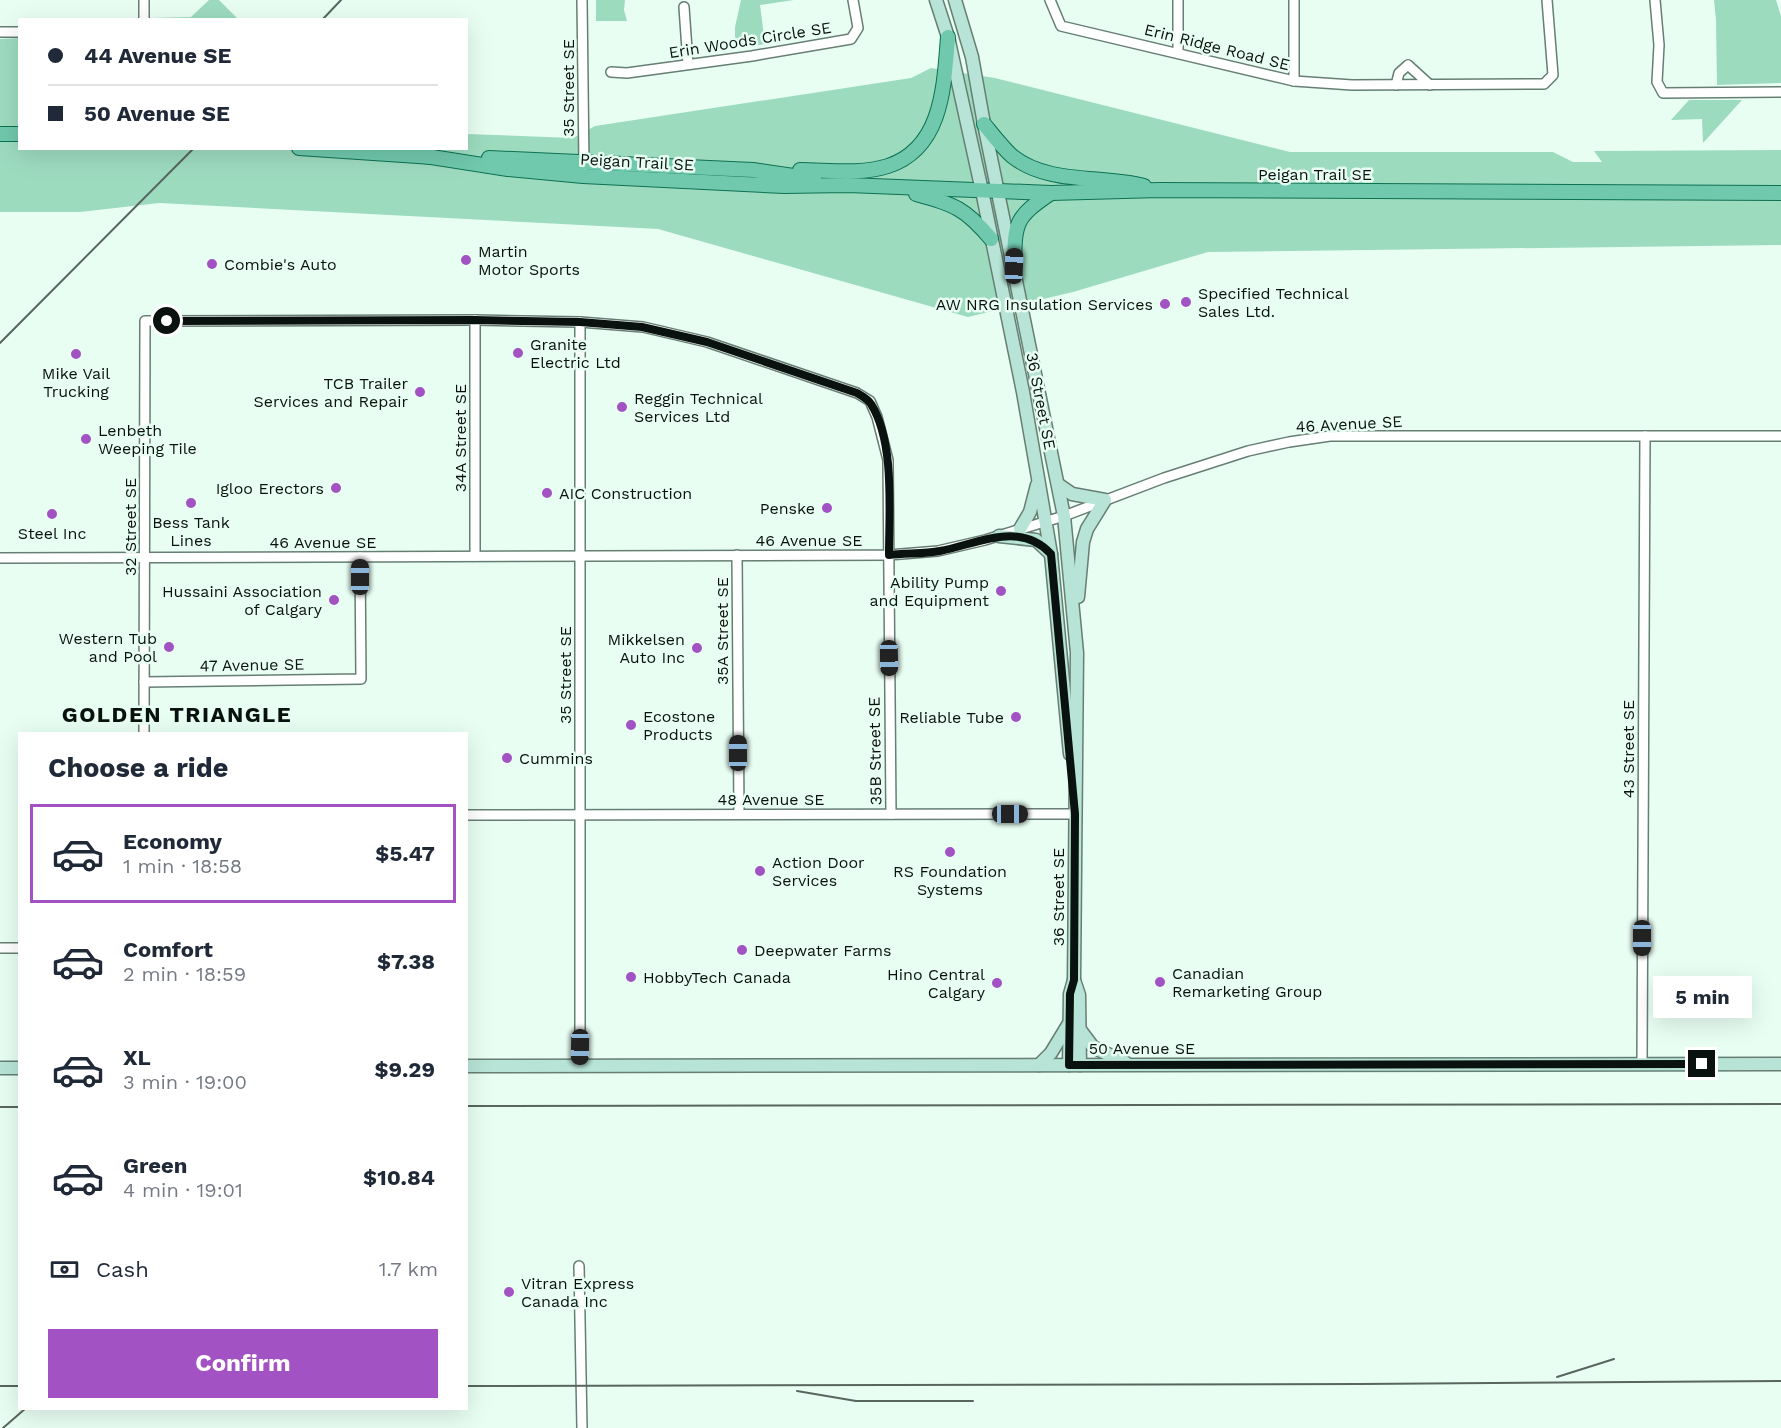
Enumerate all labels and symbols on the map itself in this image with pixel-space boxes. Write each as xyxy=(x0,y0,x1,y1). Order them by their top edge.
street label: Erin Woods Circle SE xyxy=(667,18,833,62)
street label: Erin Ridge Road SE xyxy=(1142,20,1292,74)
street label: 35 Street SE xyxy=(559,39,578,137)
street label: Peigan Trail SE xyxy=(580,150,694,174)
street label: Peigan Trail SE xyxy=(1258,165,1372,184)
place label: Martin Motor Sports xyxy=(478,242,580,279)
car xyxy=(1004,248,1024,284)
marker: Martin Motor Sports xyxy=(459,253,473,267)
place label: Combie's Auto xyxy=(224,255,336,274)
marker: Combie's Auto xyxy=(205,257,219,271)
place label: Specified Technical Sales Ltd. xyxy=(1198,284,1349,321)
place label: AW NRG Insulation Services xyxy=(936,295,1153,314)
marker: Specified Technical Sales Ltd. xyxy=(1179,295,1193,309)
marker: AW NRG Insulation Services xyxy=(1158,297,1172,311)
route start xyxy=(153,307,180,334)
place label: Granite Electric Ltd xyxy=(530,335,621,372)
marker: Granite Electric Ltd xyxy=(511,346,525,360)
marker: Mike Vail Trucking xyxy=(69,347,83,361)
street label: 36 Street SE xyxy=(1022,351,1060,451)
place label: Mike Vail Trucking xyxy=(42,364,110,401)
place label: TCB Trailer Services and Repair xyxy=(253,374,408,411)
street label: 34A Street SE xyxy=(451,384,470,492)
marker: TCB Trailer Services and Repair xyxy=(413,385,427,399)
place label: Reggin Technical Services Ltd xyxy=(634,389,763,426)
marker: Reggin Technical Services Ltd xyxy=(615,400,629,414)
street label: 46 Avenue SE xyxy=(1295,412,1403,436)
place label: Lenbeth Weeping Tile xyxy=(98,421,197,458)
marker: Lenbeth Weeping Tile xyxy=(79,432,93,446)
street label: 32 Street SE xyxy=(121,478,140,576)
place label: Igloo Erectors xyxy=(216,479,324,498)
marker: Igloo Erectors xyxy=(329,481,343,495)
place label: AIC Construction xyxy=(559,484,692,503)
marker: AIC Construction xyxy=(540,486,554,500)
marker: Bess Tank Lines xyxy=(184,496,198,510)
place label: Penske xyxy=(760,499,815,518)
marker: Penske xyxy=(820,501,834,515)
marker: Steel Inc xyxy=(45,507,59,521)
place label: Bess Tank Lines xyxy=(152,513,230,550)
place label: Steel Inc xyxy=(18,524,86,543)
street label: 46 Avenue SE xyxy=(756,531,862,550)
street label: 46 Avenue SE xyxy=(270,533,376,552)
car xyxy=(351,559,369,595)
place label: Ability Pump and Equipment xyxy=(869,573,989,610)
street label: 35A Street SE xyxy=(713,577,732,685)
place label: Hussaini Association of Calgary xyxy=(162,582,323,619)
marker: Ability Pump and Equipment xyxy=(994,584,1008,598)
marker: Hussaini Association of Calgary xyxy=(327,593,341,607)
street label: 35 Street SE xyxy=(556,626,575,724)
place label: Western Tub and Pool xyxy=(59,629,157,666)
place label: Mikkelsen Auto Inc xyxy=(608,630,685,667)
marker: Western Tub and Pool xyxy=(162,640,176,654)
car xyxy=(880,640,898,676)
marker: Mikkelsen Auto Inc xyxy=(690,641,704,655)
street label: 47 Avenue SE xyxy=(199,655,305,675)
street label: 35B Street SE xyxy=(865,697,885,805)
street label: 43 Street SE xyxy=(1619,700,1638,798)
district label: GOLDEN TRIANGLE xyxy=(62,702,292,727)
place label: Ecostone Products xyxy=(643,707,715,744)
place label: Reliable Tube xyxy=(899,708,1004,727)
marker: Reliable Tube xyxy=(1009,710,1023,724)
marker: Ecostone Products xyxy=(624,718,638,732)
car xyxy=(729,735,747,771)
place label: Cummins xyxy=(519,749,593,768)
marker: Cummins xyxy=(500,751,514,765)
street label: 48 Avenue SE xyxy=(718,790,824,809)
car xyxy=(992,805,1028,823)
marker: RS Foundation Systems xyxy=(943,845,957,859)
street label: 36 Street SE xyxy=(1049,848,1068,946)
place label: Action Door Services xyxy=(772,853,865,890)
place label: RS Foundation Systems xyxy=(893,862,1007,899)
marker: Action Door Services xyxy=(753,864,767,878)
car xyxy=(1633,920,1651,956)
place label: Deepwater Farms xyxy=(754,941,891,960)
marker: Deepwater Farms xyxy=(735,943,749,957)
place label: Canadian Remarketing Group xyxy=(1172,964,1322,1001)
place label: Hino Central Calgary xyxy=(887,965,986,1002)
place label: HobbyTech Canada xyxy=(643,968,791,987)
marker: HobbyTech Canada xyxy=(624,970,638,984)
marker: Canadian Remarketing Group xyxy=(1153,975,1167,989)
marker: Hino Central Calgary xyxy=(990,976,1004,990)
callout: 5 min xyxy=(1652,977,1752,1019)
car xyxy=(571,1029,589,1065)
street label: 50 Avenue SE xyxy=(1089,1039,1195,1058)
route end xyxy=(1688,1050,1715,1077)
place label: Vitran Express Canada Inc xyxy=(521,1274,634,1311)
marker: Vitran Express Canada Inc xyxy=(502,1285,516,1299)

